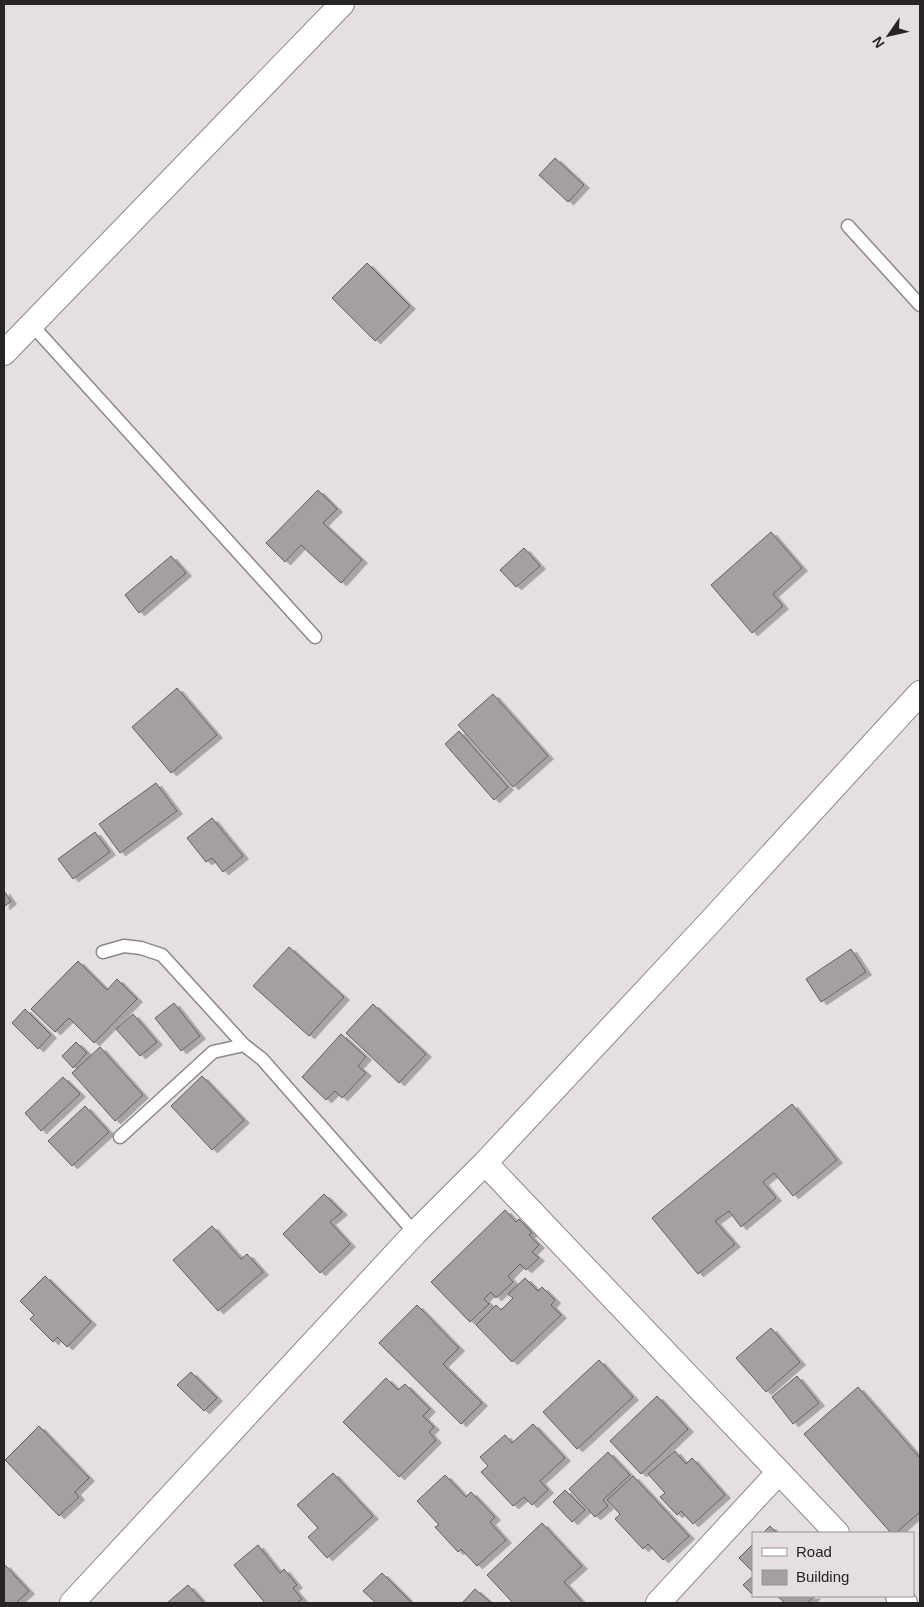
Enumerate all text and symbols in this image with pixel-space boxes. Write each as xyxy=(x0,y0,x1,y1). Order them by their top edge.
north arrow xyxy=(864,10,914,60)
text: N xyxy=(869,34,888,51)
legend xyxy=(752,1532,914,1597)
text: Road xyxy=(796,1543,832,1560)
text: Building xyxy=(796,1568,849,1585)

